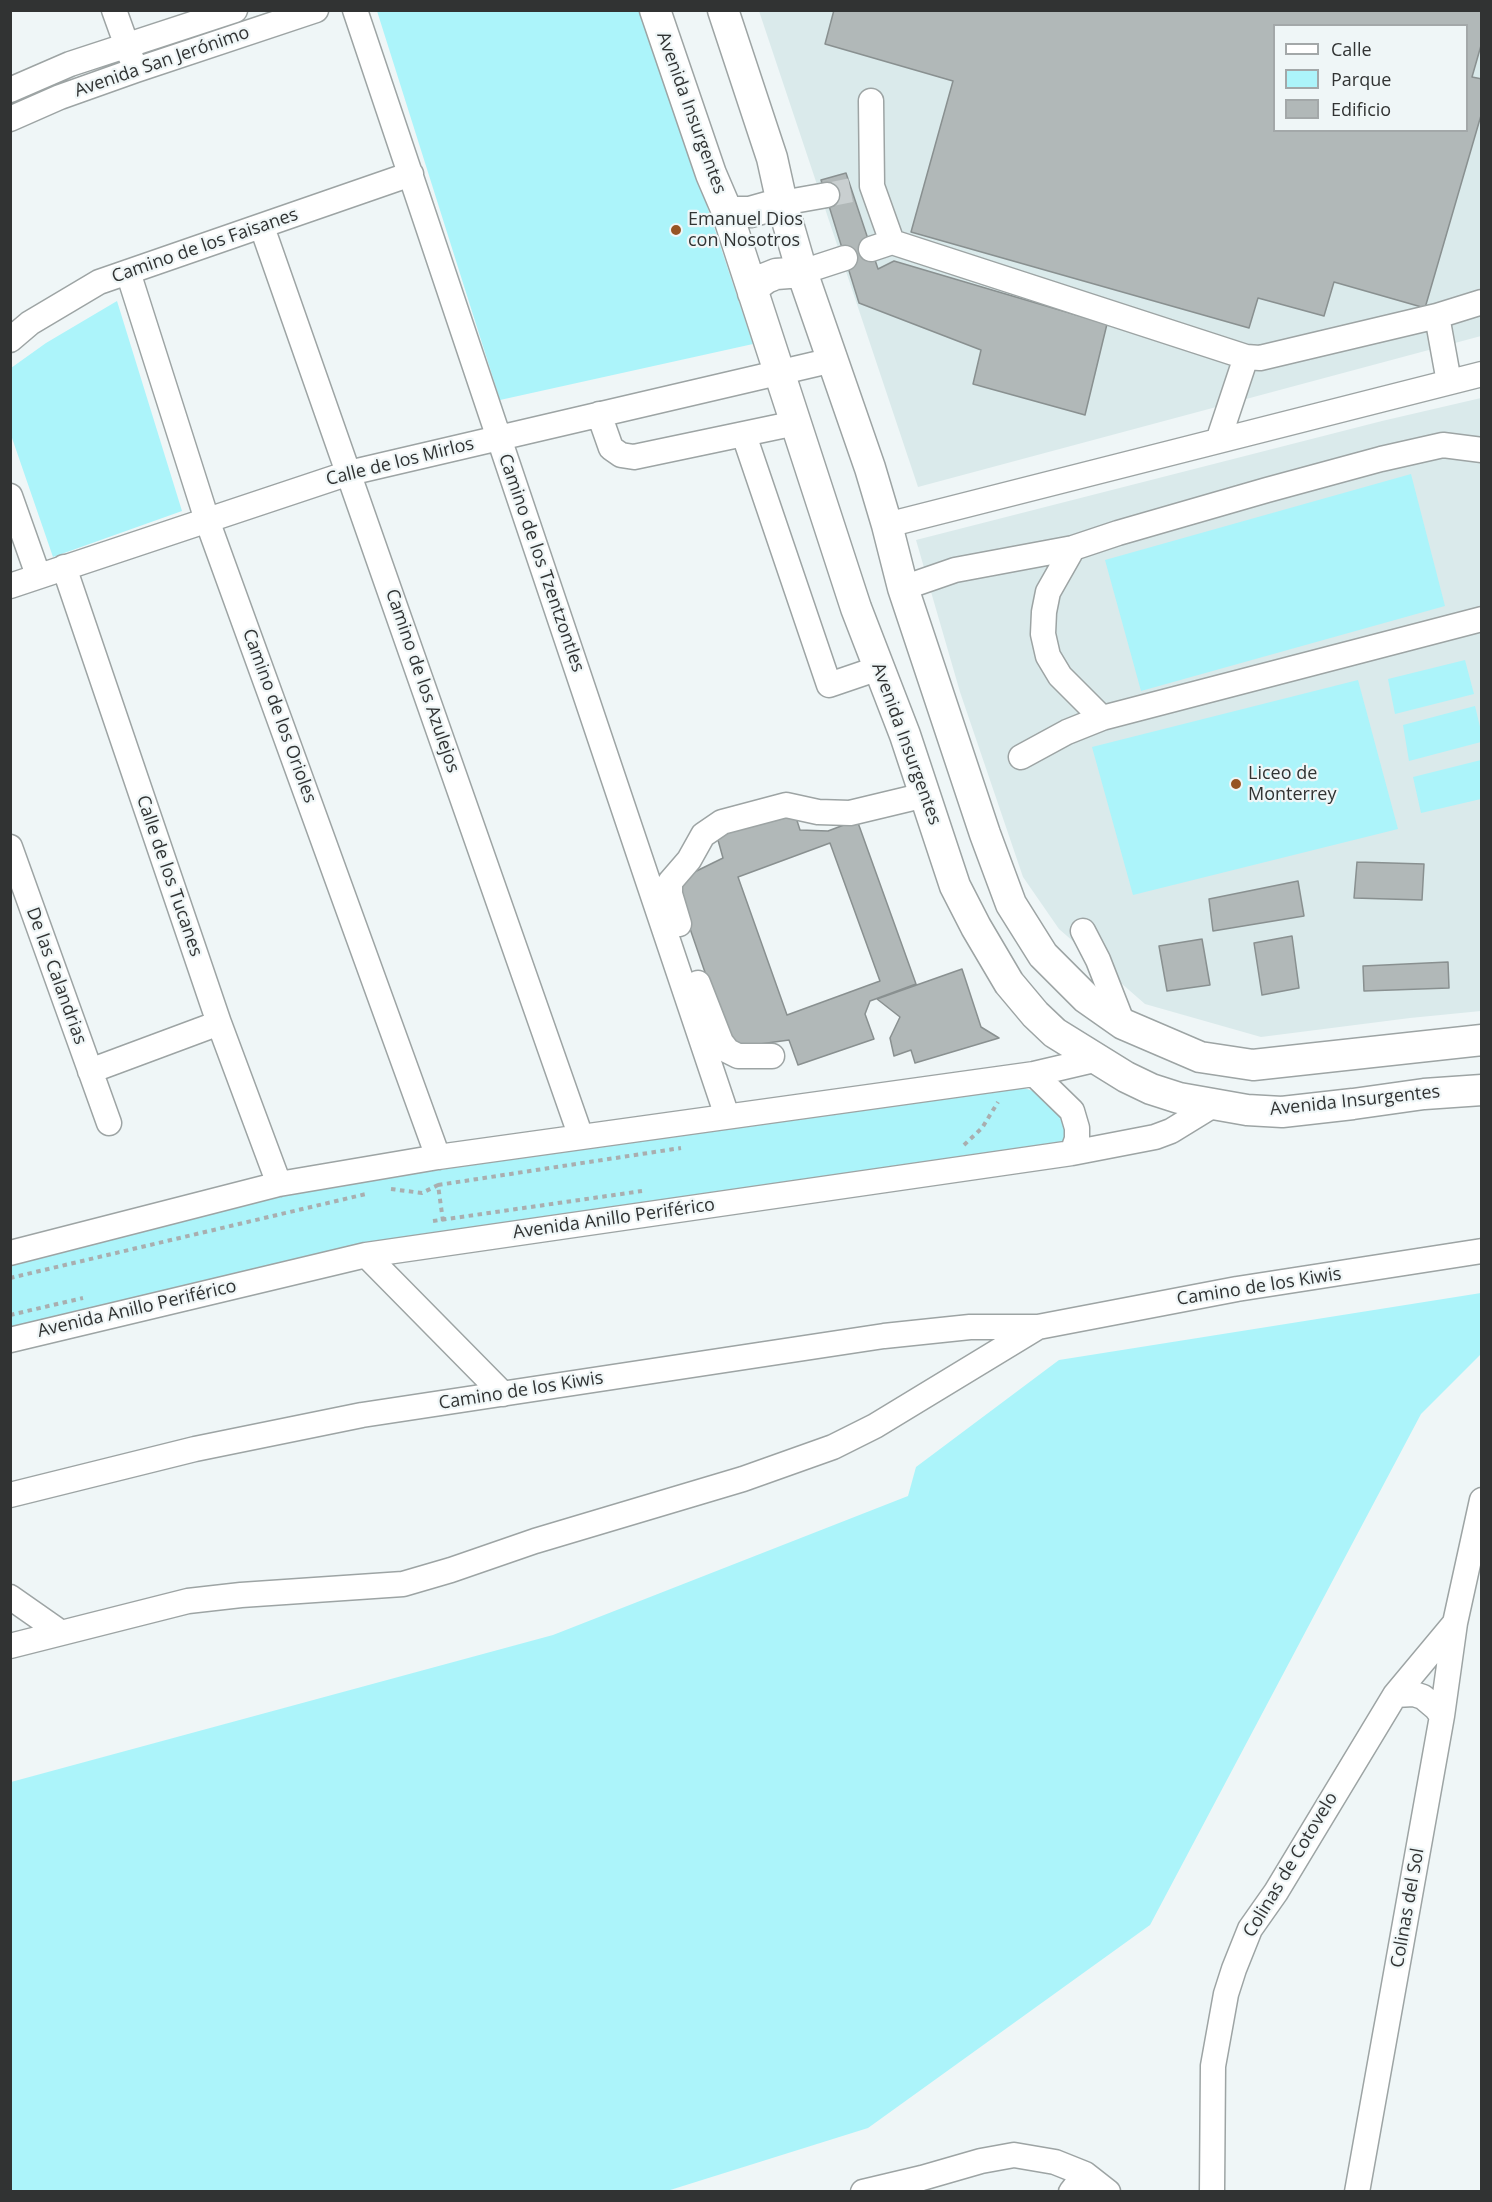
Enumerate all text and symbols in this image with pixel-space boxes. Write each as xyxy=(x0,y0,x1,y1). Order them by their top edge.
street label: Avenida San Jerónimo xyxy=(72,22,252,102)
legend xyxy=(1273,24,1468,132)
street label: Avenida Insurgentes xyxy=(652,29,730,197)
text: Calle xyxy=(1331,37,1372,61)
text: Parque xyxy=(1331,67,1391,91)
text: Edificio xyxy=(1331,97,1391,121)
street label: Camino de los Faisanes xyxy=(109,204,301,288)
place label: Emanuel Dios con Nosotros xyxy=(688,209,803,252)
marker: Emanuel Dios con Nosotros xyxy=(669,223,683,237)
street label: Calle de los Mirlos xyxy=(324,433,476,491)
street label: Camino de los Tzentzontles xyxy=(493,451,589,675)
street label: Camino de los Azulejos xyxy=(380,586,464,776)
street label: Camino de los Orioles xyxy=(237,626,321,806)
street label: Avenida Insurgentes xyxy=(867,660,945,828)
place label: Liceo de Monterrey xyxy=(1248,763,1336,806)
marker: Liceo de Monterrey xyxy=(1229,777,1243,791)
street label: Calle de los Tucanes xyxy=(131,793,207,959)
street label: De las Calandrias xyxy=(21,905,91,1047)
street label: Avenida Insurgentes xyxy=(1269,1081,1441,1121)
street label: Avenida Anillo Periférico xyxy=(512,1194,716,1244)
street label: Camino de los Kiwis xyxy=(1175,1263,1343,1311)
street label: Avenida Anillo Periférico xyxy=(35,1276,239,1342)
street label: Camino de los Kiwis xyxy=(437,1367,605,1415)
street label: Colinas de Cotovelo xyxy=(1239,1789,1343,1941)
street label: Colinas del Sol xyxy=(1387,1846,1429,1970)

